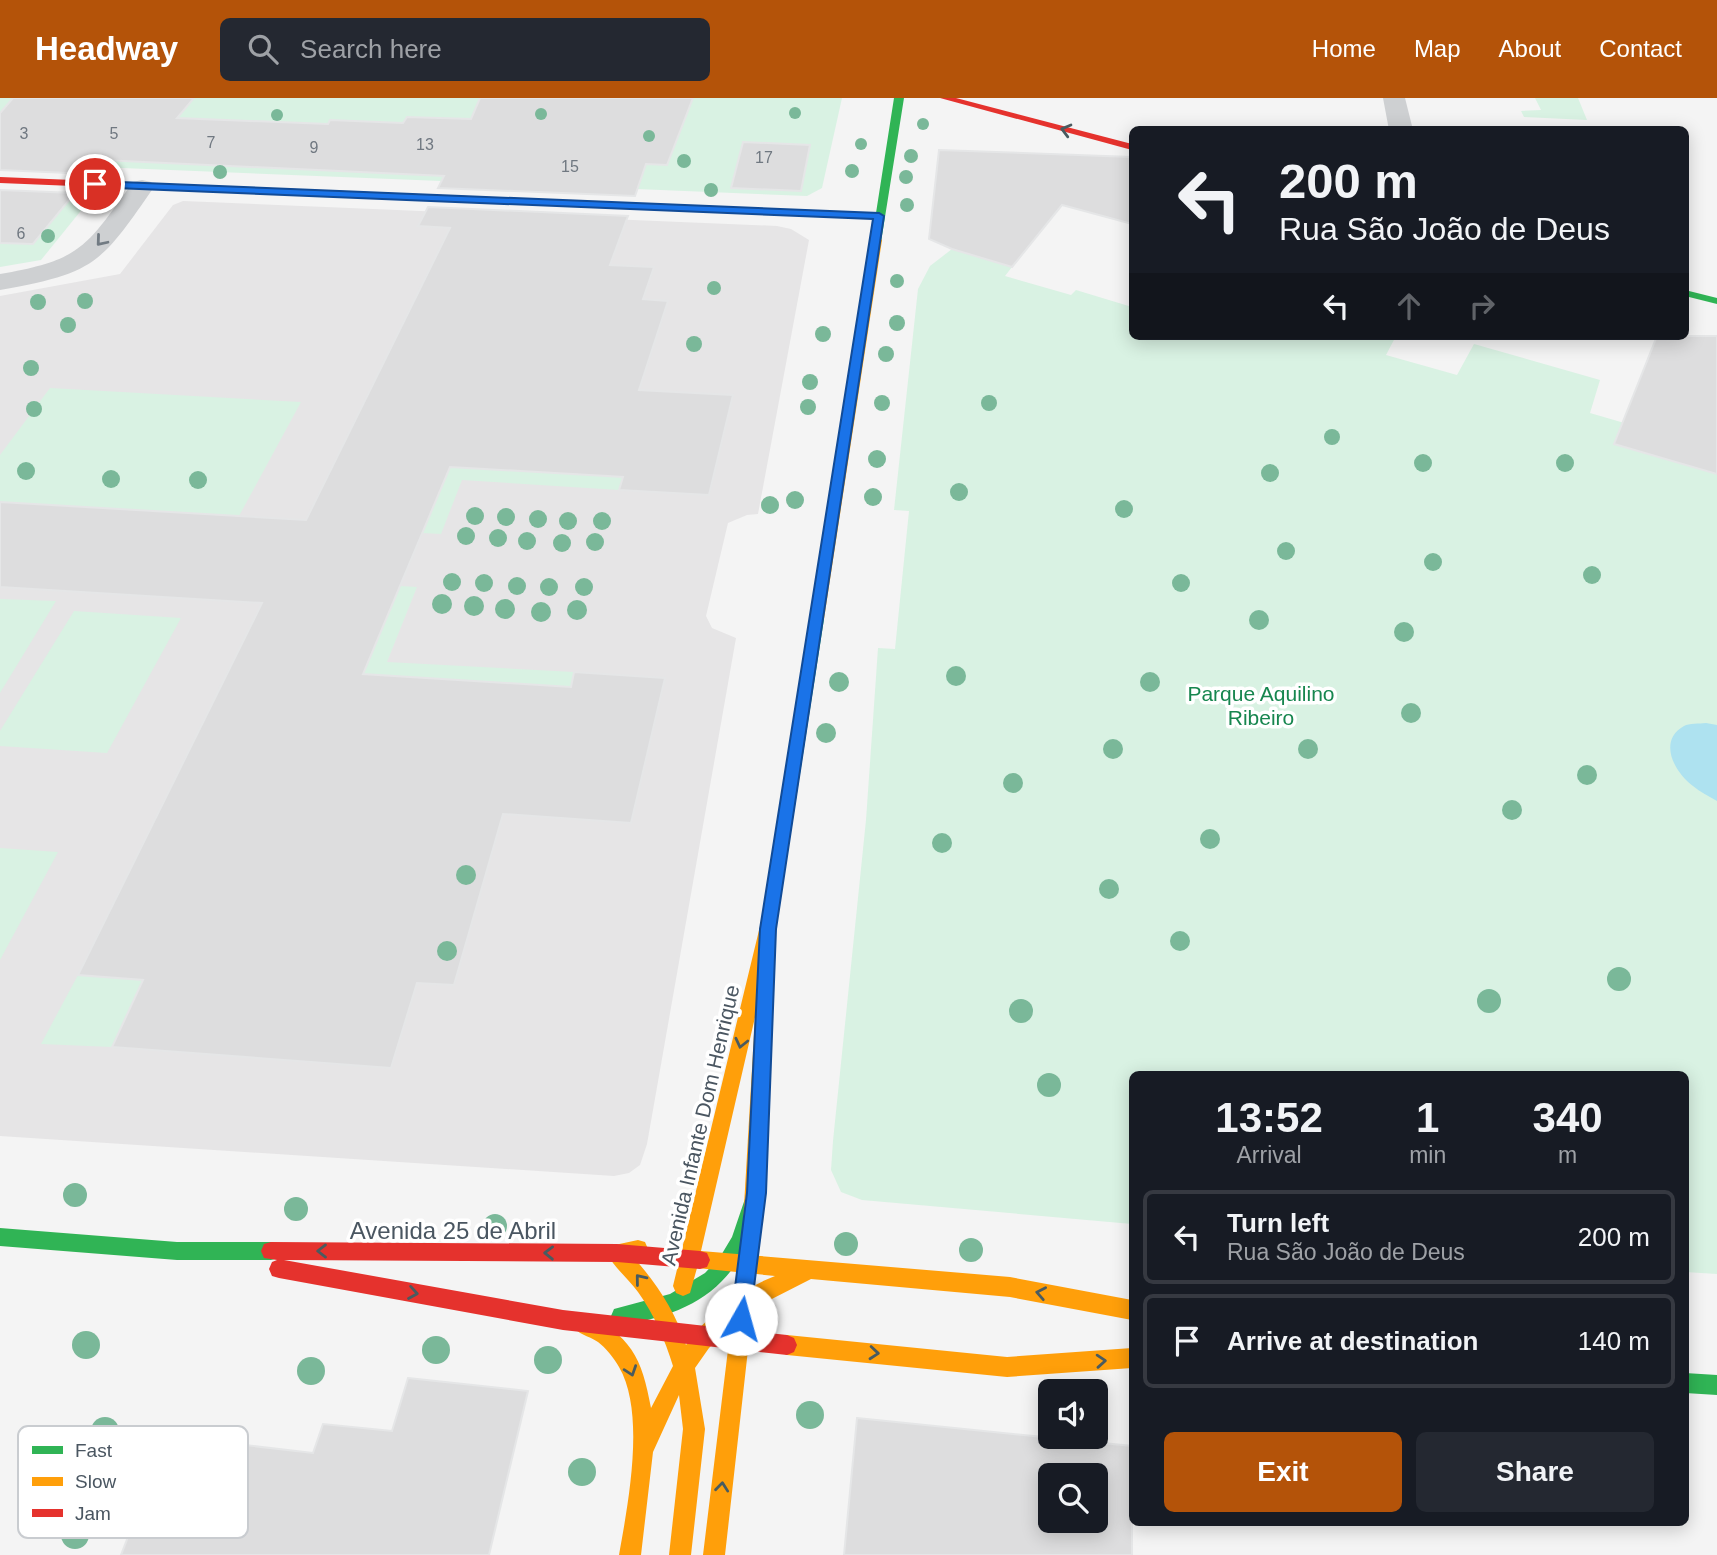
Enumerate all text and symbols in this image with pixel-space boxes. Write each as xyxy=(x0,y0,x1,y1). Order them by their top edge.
search box xyxy=(220,18,710,81)
text: Headway xyxy=(35,30,178,67)
icon: search xyxy=(244,30,282,68)
text: Search here xyxy=(300,34,442,64)
text: Home xyxy=(1312,35,1376,62)
text: Map xyxy=(1414,35,1461,62)
text: About xyxy=(1499,35,1561,62)
text: Contact xyxy=(1599,35,1682,62)
one-way arrow xyxy=(1060,124,1072,138)
house number: 3 xyxy=(20,125,29,142)
house number: 5 xyxy=(110,125,119,142)
house number: 7 xyxy=(207,134,216,151)
house number: 13 xyxy=(416,136,434,153)
house number: 9 xyxy=(310,139,319,156)
house number: 17 xyxy=(755,149,773,166)
pin xyxy=(65,154,125,214)
icon: left xyxy=(1164,154,1255,245)
text: 200 m xyxy=(1279,154,1418,208)
house number: 15 xyxy=(561,158,579,175)
icon: arrive xyxy=(76,165,114,203)
text: Rua São João de Deus xyxy=(1279,211,1610,247)
house number: 6 xyxy=(17,225,26,242)
one-way arrow xyxy=(97,232,109,245)
icon: left xyxy=(1317,287,1355,325)
icon: ahead xyxy=(1390,287,1428,325)
icon: right xyxy=(1463,287,1501,325)
park label: Parque Aquilino Ribeiro xyxy=(1187,682,1335,729)
street label: Avenida Infante Dom Henrique xyxy=(657,983,743,1267)
one-way arrow xyxy=(735,1037,749,1049)
text: 13:52 xyxy=(1215,1094,1323,1141)
text: 1 xyxy=(1416,1094,1439,1141)
text: 340 xyxy=(1533,1094,1603,1141)
text: Arrival xyxy=(1236,1142,1302,1168)
text: min xyxy=(1409,1142,1446,1168)
text: m xyxy=(1558,1142,1577,1168)
text: Turn left xyxy=(1227,1208,1329,1238)
street label: Avenida 25 de Abril xyxy=(350,1217,556,1244)
icon: left xyxy=(1168,1218,1206,1256)
text: 200 m xyxy=(1578,1222,1650,1252)
text: Rua São João de Deus xyxy=(1227,1239,1465,1265)
one-way arrow xyxy=(316,1243,326,1259)
one-way arrow xyxy=(543,1245,554,1261)
one-way arrow xyxy=(636,1275,648,1288)
position arrow xyxy=(704,1282,778,1356)
one-way arrow xyxy=(407,1285,419,1300)
one-way arrow xyxy=(1035,1286,1047,1301)
icon: arrive xyxy=(1168,1322,1206,1360)
text: Arrive at destination xyxy=(1227,1326,1478,1356)
text: 140 m xyxy=(1578,1326,1650,1356)
one-way arrow xyxy=(869,1345,880,1360)
one-way arrow xyxy=(1095,1353,1106,1368)
one-way arrow xyxy=(623,1365,637,1377)
map controls xyxy=(1038,1379,1108,1533)
button: sound xyxy=(1038,1379,1108,1449)
legend xyxy=(18,1426,248,1538)
button: Exit xyxy=(1164,1432,1402,1512)
button: Share xyxy=(1416,1432,1654,1512)
text: Fast xyxy=(75,1440,113,1461)
button: search xyxy=(1038,1463,1108,1533)
text: Slow xyxy=(75,1471,116,1492)
one-way arrow xyxy=(714,1481,729,1493)
text: Jam xyxy=(75,1503,111,1524)

